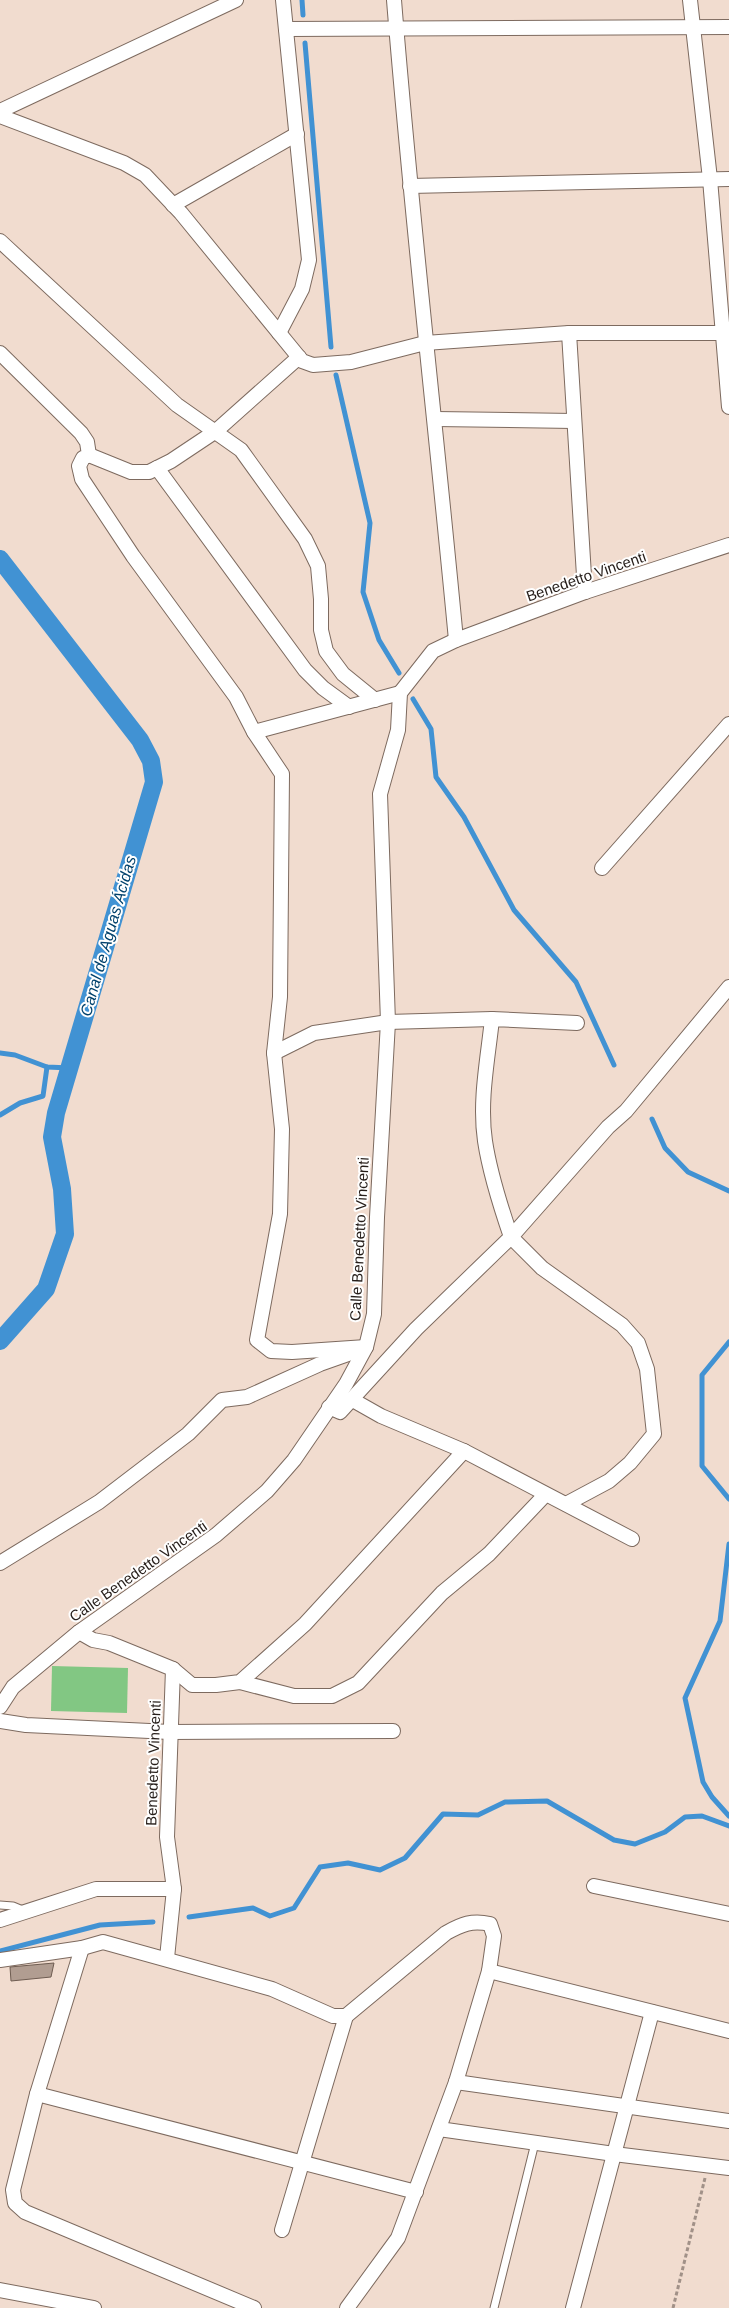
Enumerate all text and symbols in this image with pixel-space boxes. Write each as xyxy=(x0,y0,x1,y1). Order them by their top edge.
street label: Benedetto Vincenti xyxy=(524,548,648,604)
water label: Canal de Aguas Ácidas xyxy=(76,854,139,1018)
street label: Calle Benedetto Vincenti xyxy=(346,1157,372,1321)
street label: Calle Benedetto Vincenti xyxy=(66,1517,210,1625)
street label: Benedetto Vincenti xyxy=(142,1700,164,1826)

